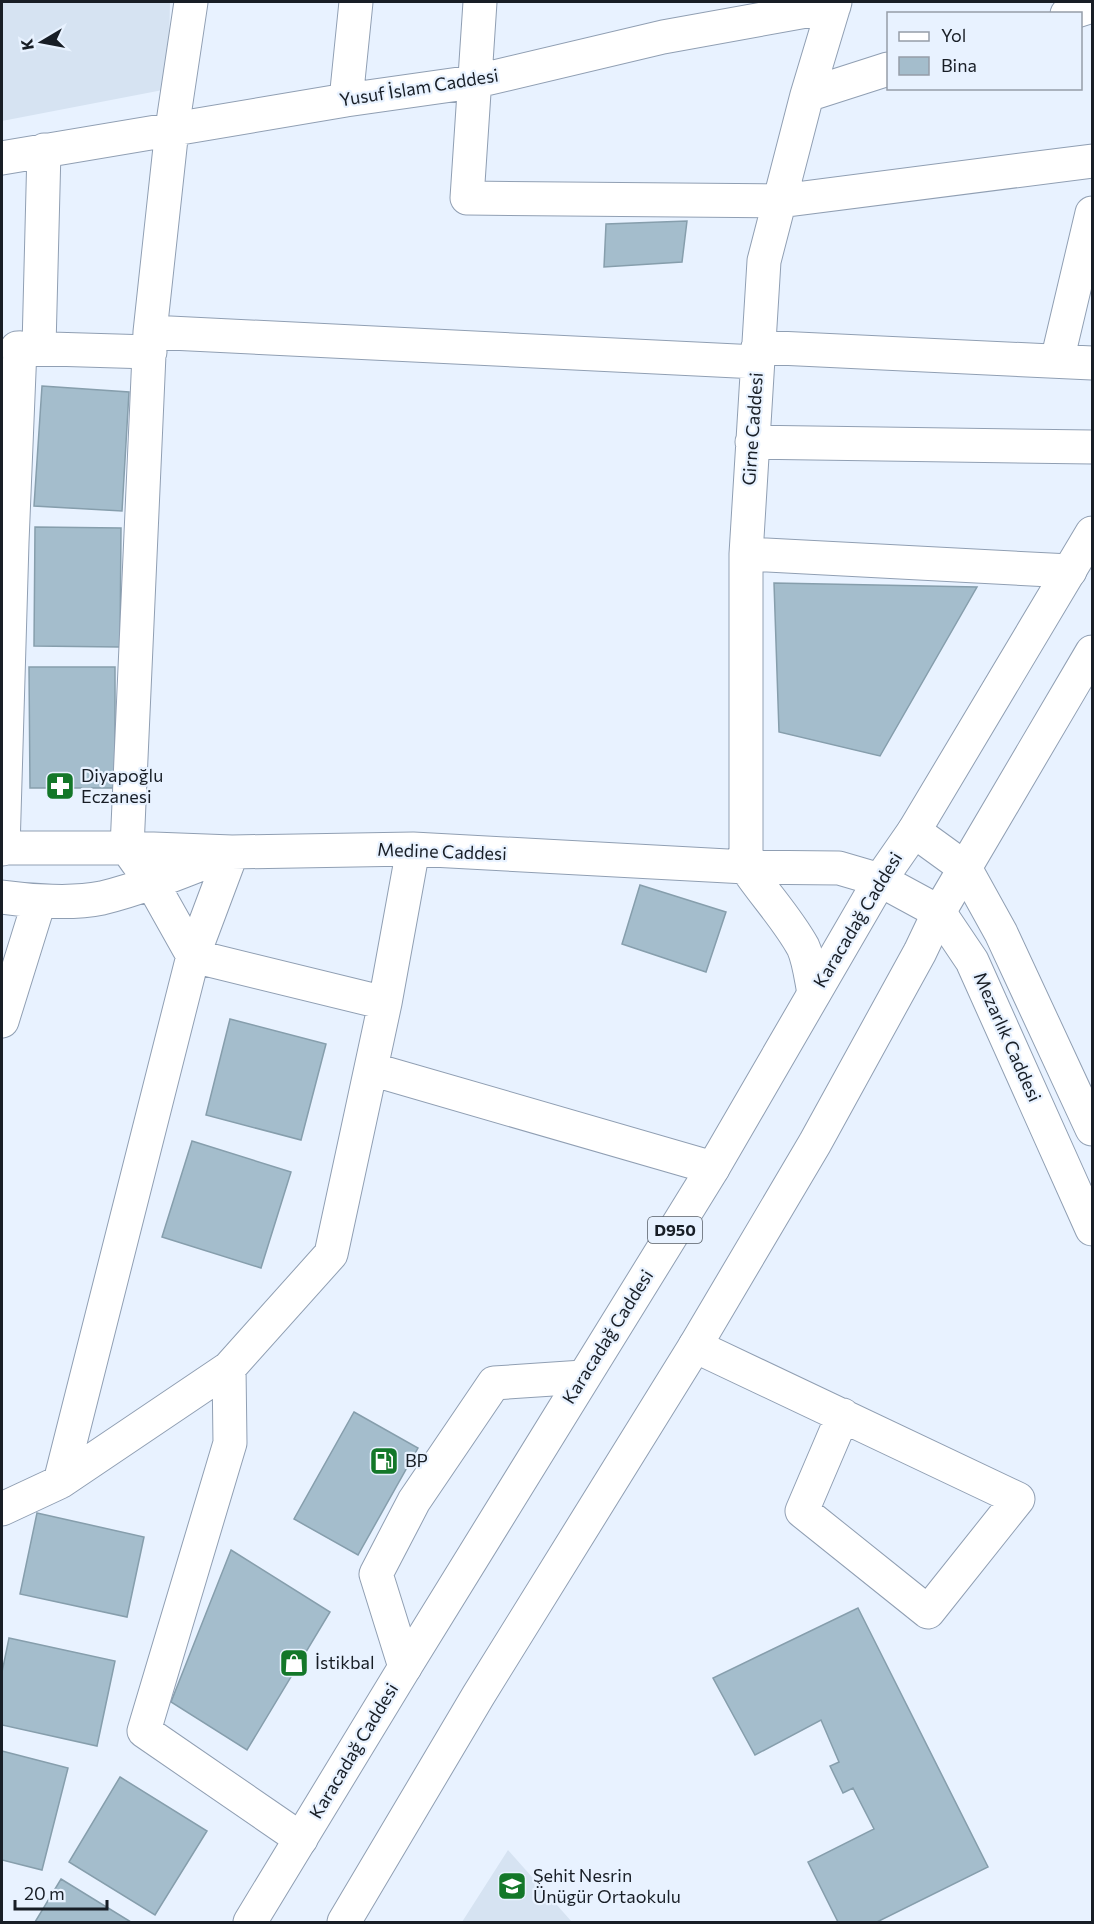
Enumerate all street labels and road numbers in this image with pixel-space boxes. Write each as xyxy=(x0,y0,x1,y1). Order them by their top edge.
street label: Yusuf İslam Caddesi xyxy=(338,64,500,110)
street label: Girne Caddesi xyxy=(737,372,767,486)
street label: Medine Caddesi xyxy=(377,838,507,864)
street label: Karacadağ Caddesi xyxy=(808,848,906,991)
street label: Mezarlık Caddesi xyxy=(969,968,1046,1105)
road number: D950 xyxy=(648,1217,702,1243)
street label: Karacadağ Caddesi xyxy=(557,1265,657,1408)
street label: Karacadağ Caddesi xyxy=(304,1679,402,1822)

